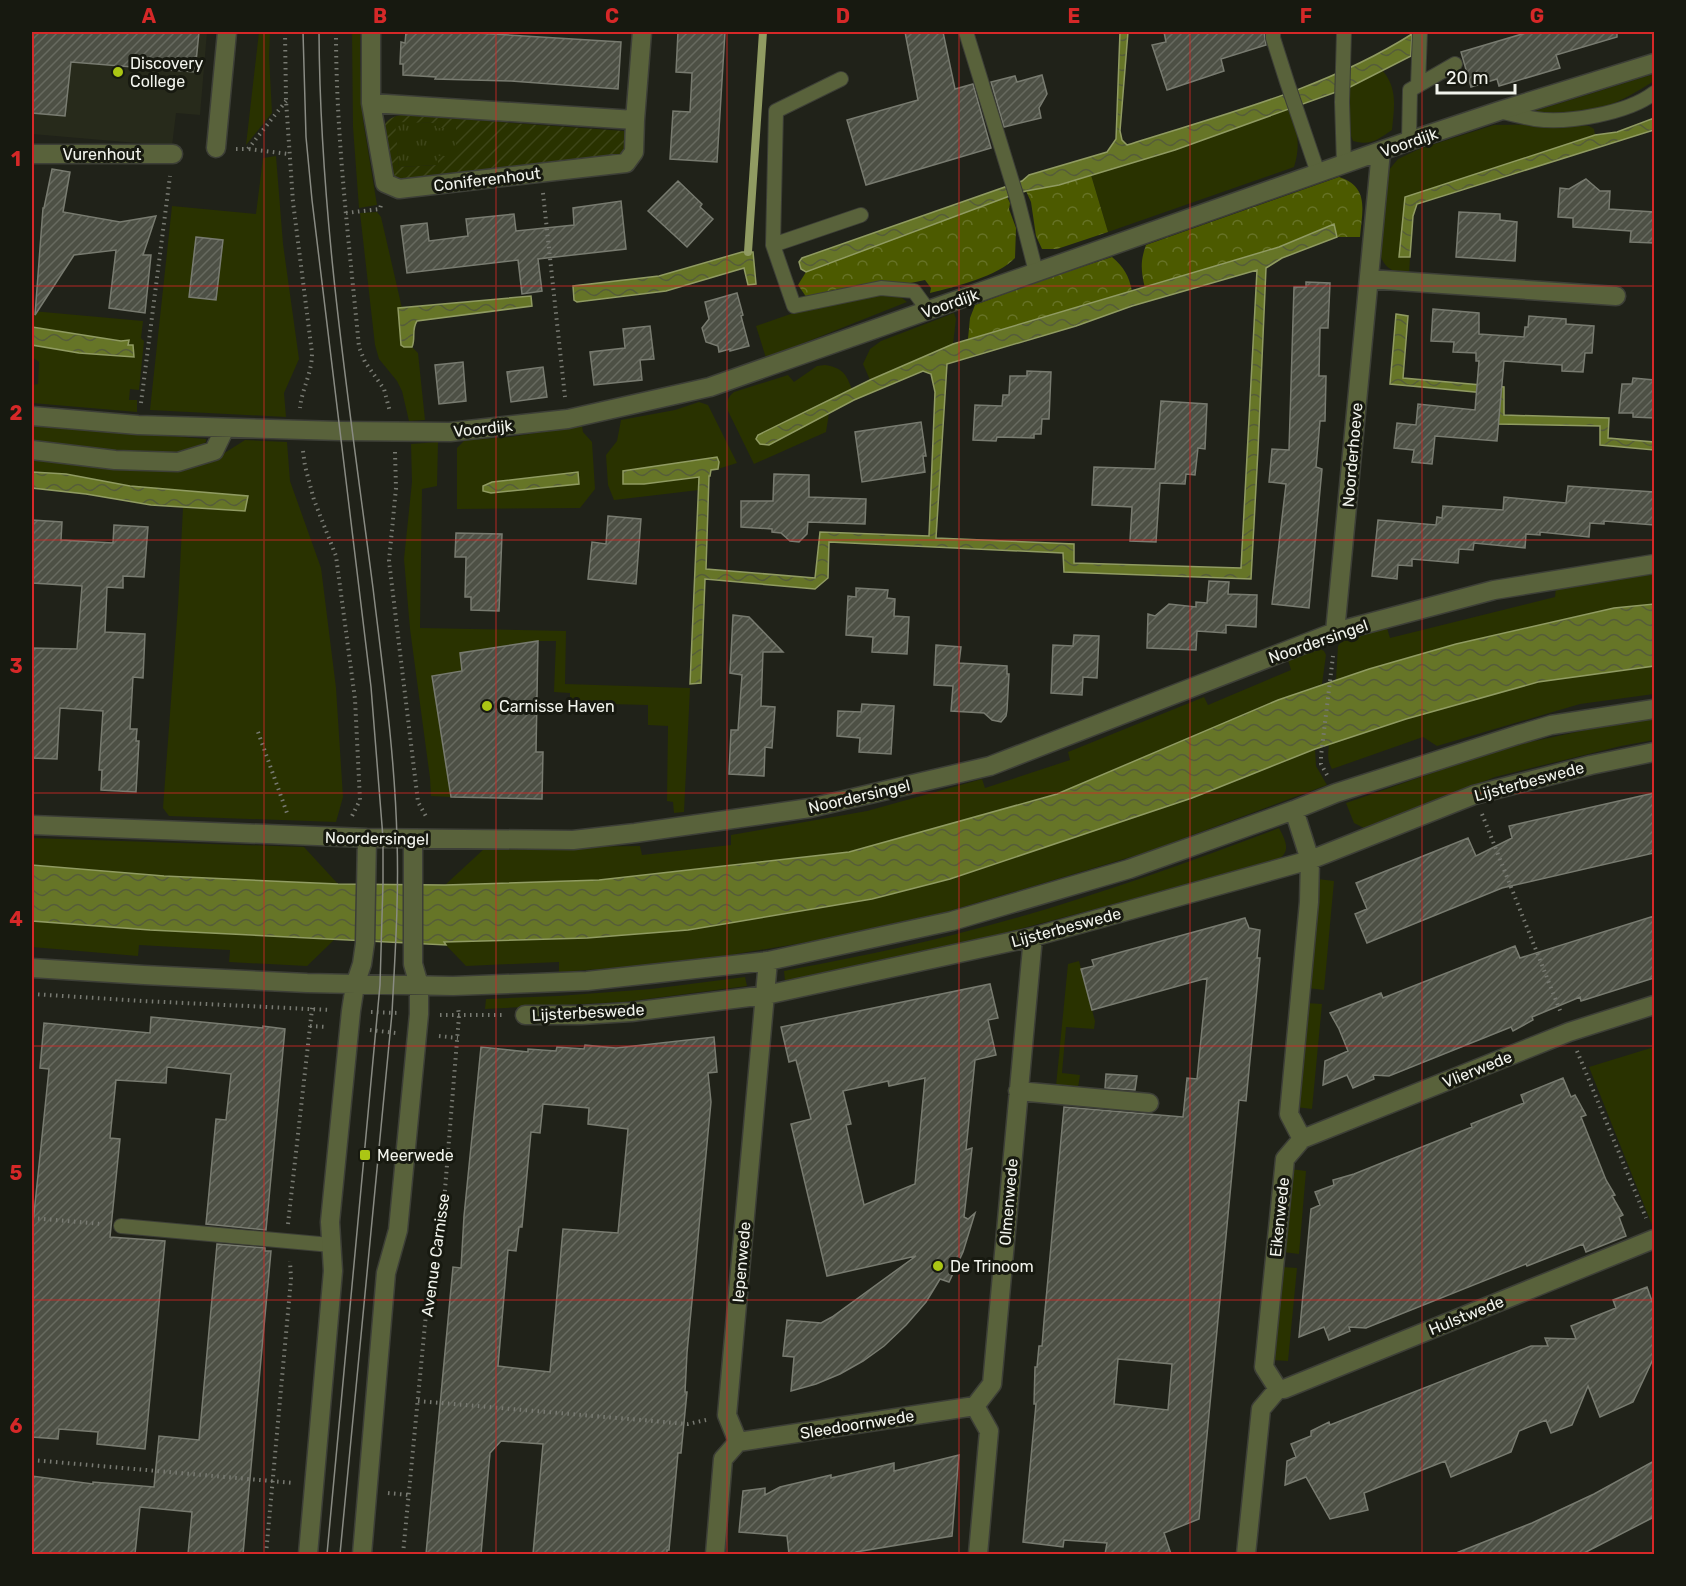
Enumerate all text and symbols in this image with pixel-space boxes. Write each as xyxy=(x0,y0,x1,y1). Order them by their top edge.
text: A xyxy=(142,4,157,28)
text: B xyxy=(373,4,387,28)
text: C xyxy=(605,4,619,28)
text: D xyxy=(836,4,850,28)
text: E xyxy=(1068,4,1080,28)
text: F xyxy=(1300,4,1312,28)
text: G xyxy=(1530,4,1544,28)
place label: Discovery College xyxy=(130,54,203,91)
scale bar xyxy=(1437,57,1515,95)
marker: Discovery College xyxy=(111,65,125,79)
text: 20 m xyxy=(1446,67,1488,89)
street label: Voordijk xyxy=(1378,124,1441,161)
street label: Vurenhout xyxy=(63,145,141,164)
text: 1 xyxy=(11,147,21,171)
street label: Coniferenhout xyxy=(432,163,542,195)
street label: Voordijk xyxy=(919,285,982,322)
text: 2 xyxy=(10,401,23,425)
street label: Noorderhoeve xyxy=(1338,402,1367,508)
street label: Voordijk xyxy=(452,416,514,441)
street label: Noordersingel xyxy=(1266,616,1370,667)
text: 3 xyxy=(9,654,23,678)
place label: Carnisse Haven xyxy=(499,697,615,716)
marker: Carnisse Haven xyxy=(480,699,494,713)
street label: Lijsterbeswede xyxy=(1472,758,1586,805)
street label: Noordersingel xyxy=(806,776,912,817)
street label: Noordersingel xyxy=(325,828,429,849)
street label: Lijsterbeswede xyxy=(1009,904,1123,951)
text: 4 xyxy=(9,907,23,931)
street label: Lijsterbeswede xyxy=(531,1000,645,1025)
street label: Vlierwede xyxy=(1440,1047,1515,1092)
place label: Meerwede xyxy=(377,1146,454,1165)
marker: Meerwede xyxy=(358,1148,372,1162)
street label: Olmenwede xyxy=(995,1158,1022,1246)
text: 5 xyxy=(10,1161,23,1185)
street label: Eikenwede xyxy=(1266,1176,1293,1258)
street label: Avenue Carnisse xyxy=(417,1192,454,1318)
street label: Iepenwede xyxy=(728,1221,755,1303)
place label: De Trinoom xyxy=(950,1257,1034,1276)
marker: De Trinoom xyxy=(931,1259,945,1273)
street label: Hulstwede xyxy=(1426,1292,1507,1339)
street label: Sleedoornwede xyxy=(799,1406,916,1443)
text: 6 xyxy=(9,1414,23,1438)

